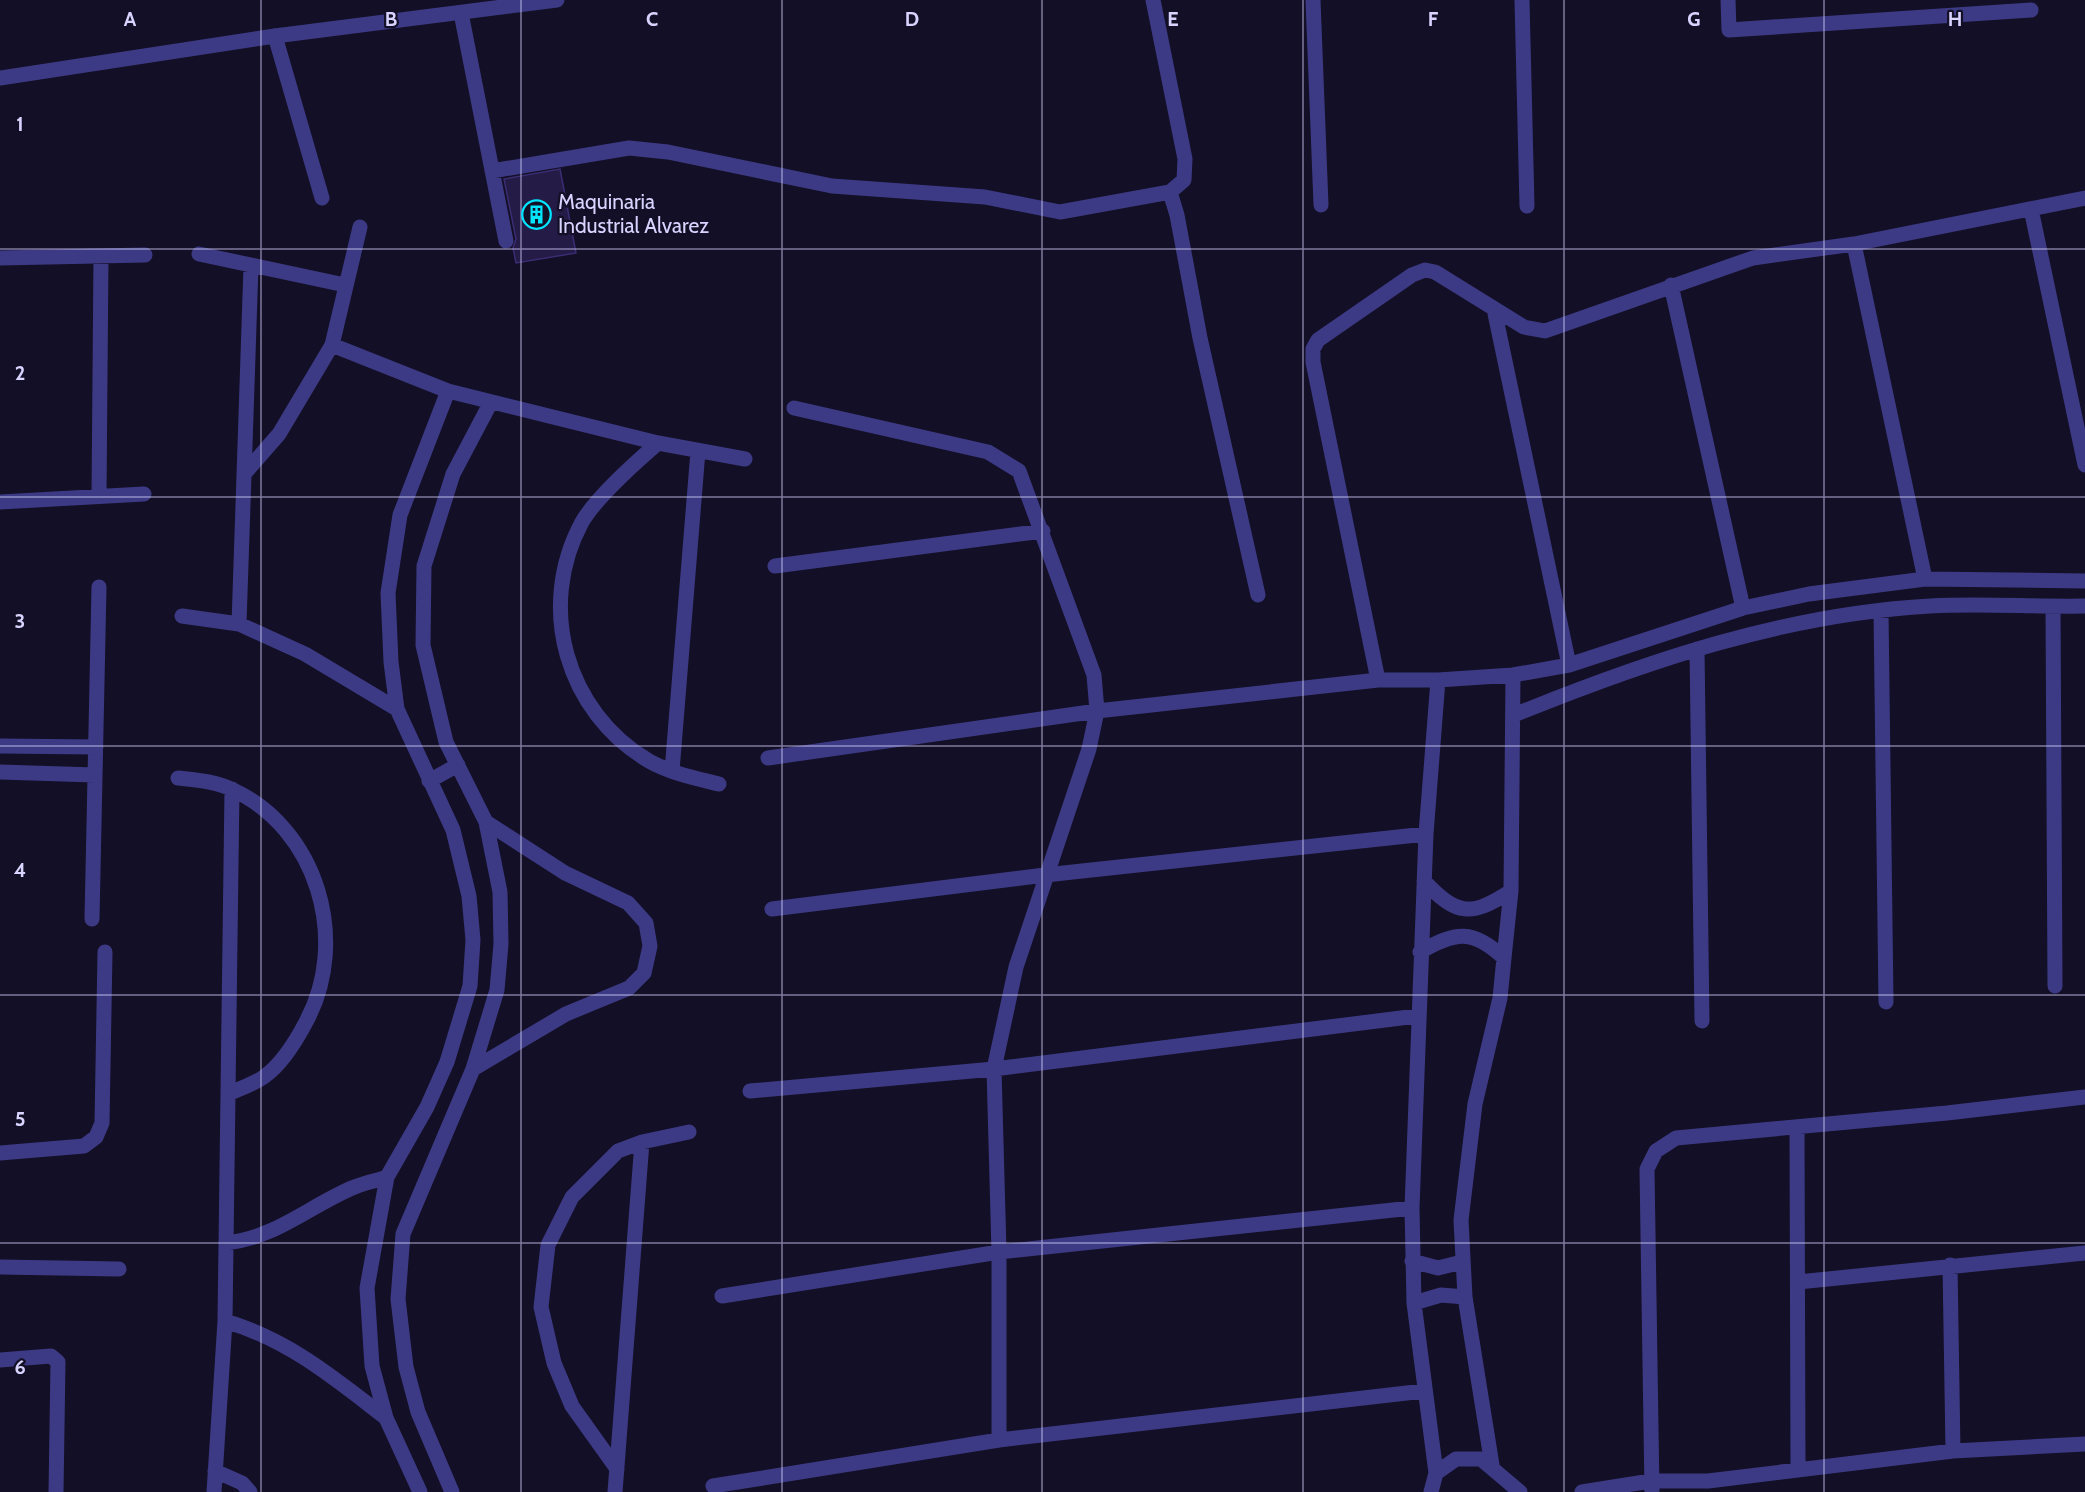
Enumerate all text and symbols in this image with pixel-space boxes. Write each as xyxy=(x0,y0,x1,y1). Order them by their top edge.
text: A xyxy=(124,7,137,31)
text: B xyxy=(385,7,397,31)
text: C xyxy=(646,7,658,31)
text: D xyxy=(905,7,919,31)
text: E xyxy=(1167,7,1179,31)
text: F xyxy=(1428,7,1439,31)
text: G xyxy=(1687,7,1701,31)
text: H xyxy=(1948,7,1962,31)
text: 1 xyxy=(16,112,24,136)
place label: Maquinaria Industrial Alvarez xyxy=(558,189,709,238)
building icon: Maquinaria Industrial Alvarez xyxy=(521,198,553,230)
text: 2 xyxy=(15,361,25,385)
text: 3 xyxy=(15,609,25,633)
text: 4 xyxy=(14,858,26,882)
text: 5 xyxy=(15,1107,25,1131)
text: 6 xyxy=(14,1355,26,1379)

